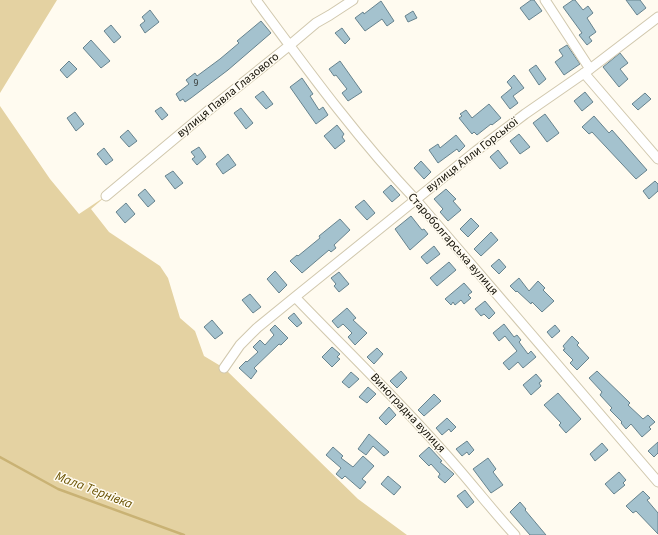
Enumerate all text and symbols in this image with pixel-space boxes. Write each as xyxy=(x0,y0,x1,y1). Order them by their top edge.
street label: вулиця Павла Глазового xyxy=(173,48,283,142)
house number: 9 xyxy=(194,76,199,90)
street label: вулиця Алли Горської xyxy=(422,113,523,197)
street label: Староболгарська вулиця xyxy=(404,189,502,299)
street label: Виноградна вулиця xyxy=(366,369,450,457)
water label: Мала Тернівка xyxy=(53,467,135,513)

